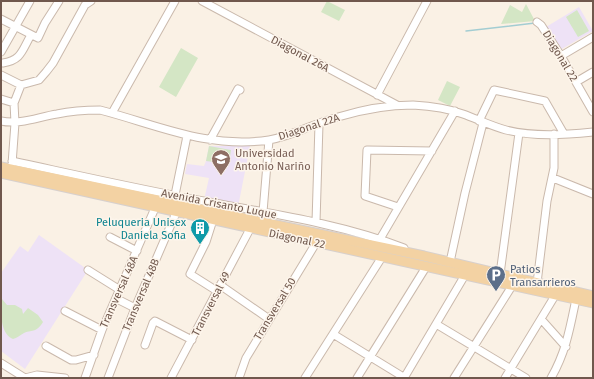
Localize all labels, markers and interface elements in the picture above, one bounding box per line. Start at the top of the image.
street label: Diagonal 22 [540,28,580,84]
street label: Diagonal 26A [269,33,332,75]
street label: Diagonal 22A [277,111,342,143]
place label: Universidad Antonio Nariño [235,147,311,173]
school or university icon: Universidad Antonio Nariño [210,148,232,176]
street label: Avenida Crisanto Luque [160,186,278,222]
place label: Peluqueria Unisex Daniela Sofia [96,216,187,242]
building icon: Peluqueria Unisex Daniela Sofia [189,217,211,245]
street label: Diagonal 22 [268,227,326,251]
street label: Transversal 48A [97,253,141,330]
street label: Transversal 48B [120,256,162,333]
place label: Patios Transarrieros [510,263,576,289]
parking icon: Patios Transarrieros [485,264,507,292]
street label: Transversal 49 [189,269,233,338]
street label: Transversal 50 [251,275,299,343]

